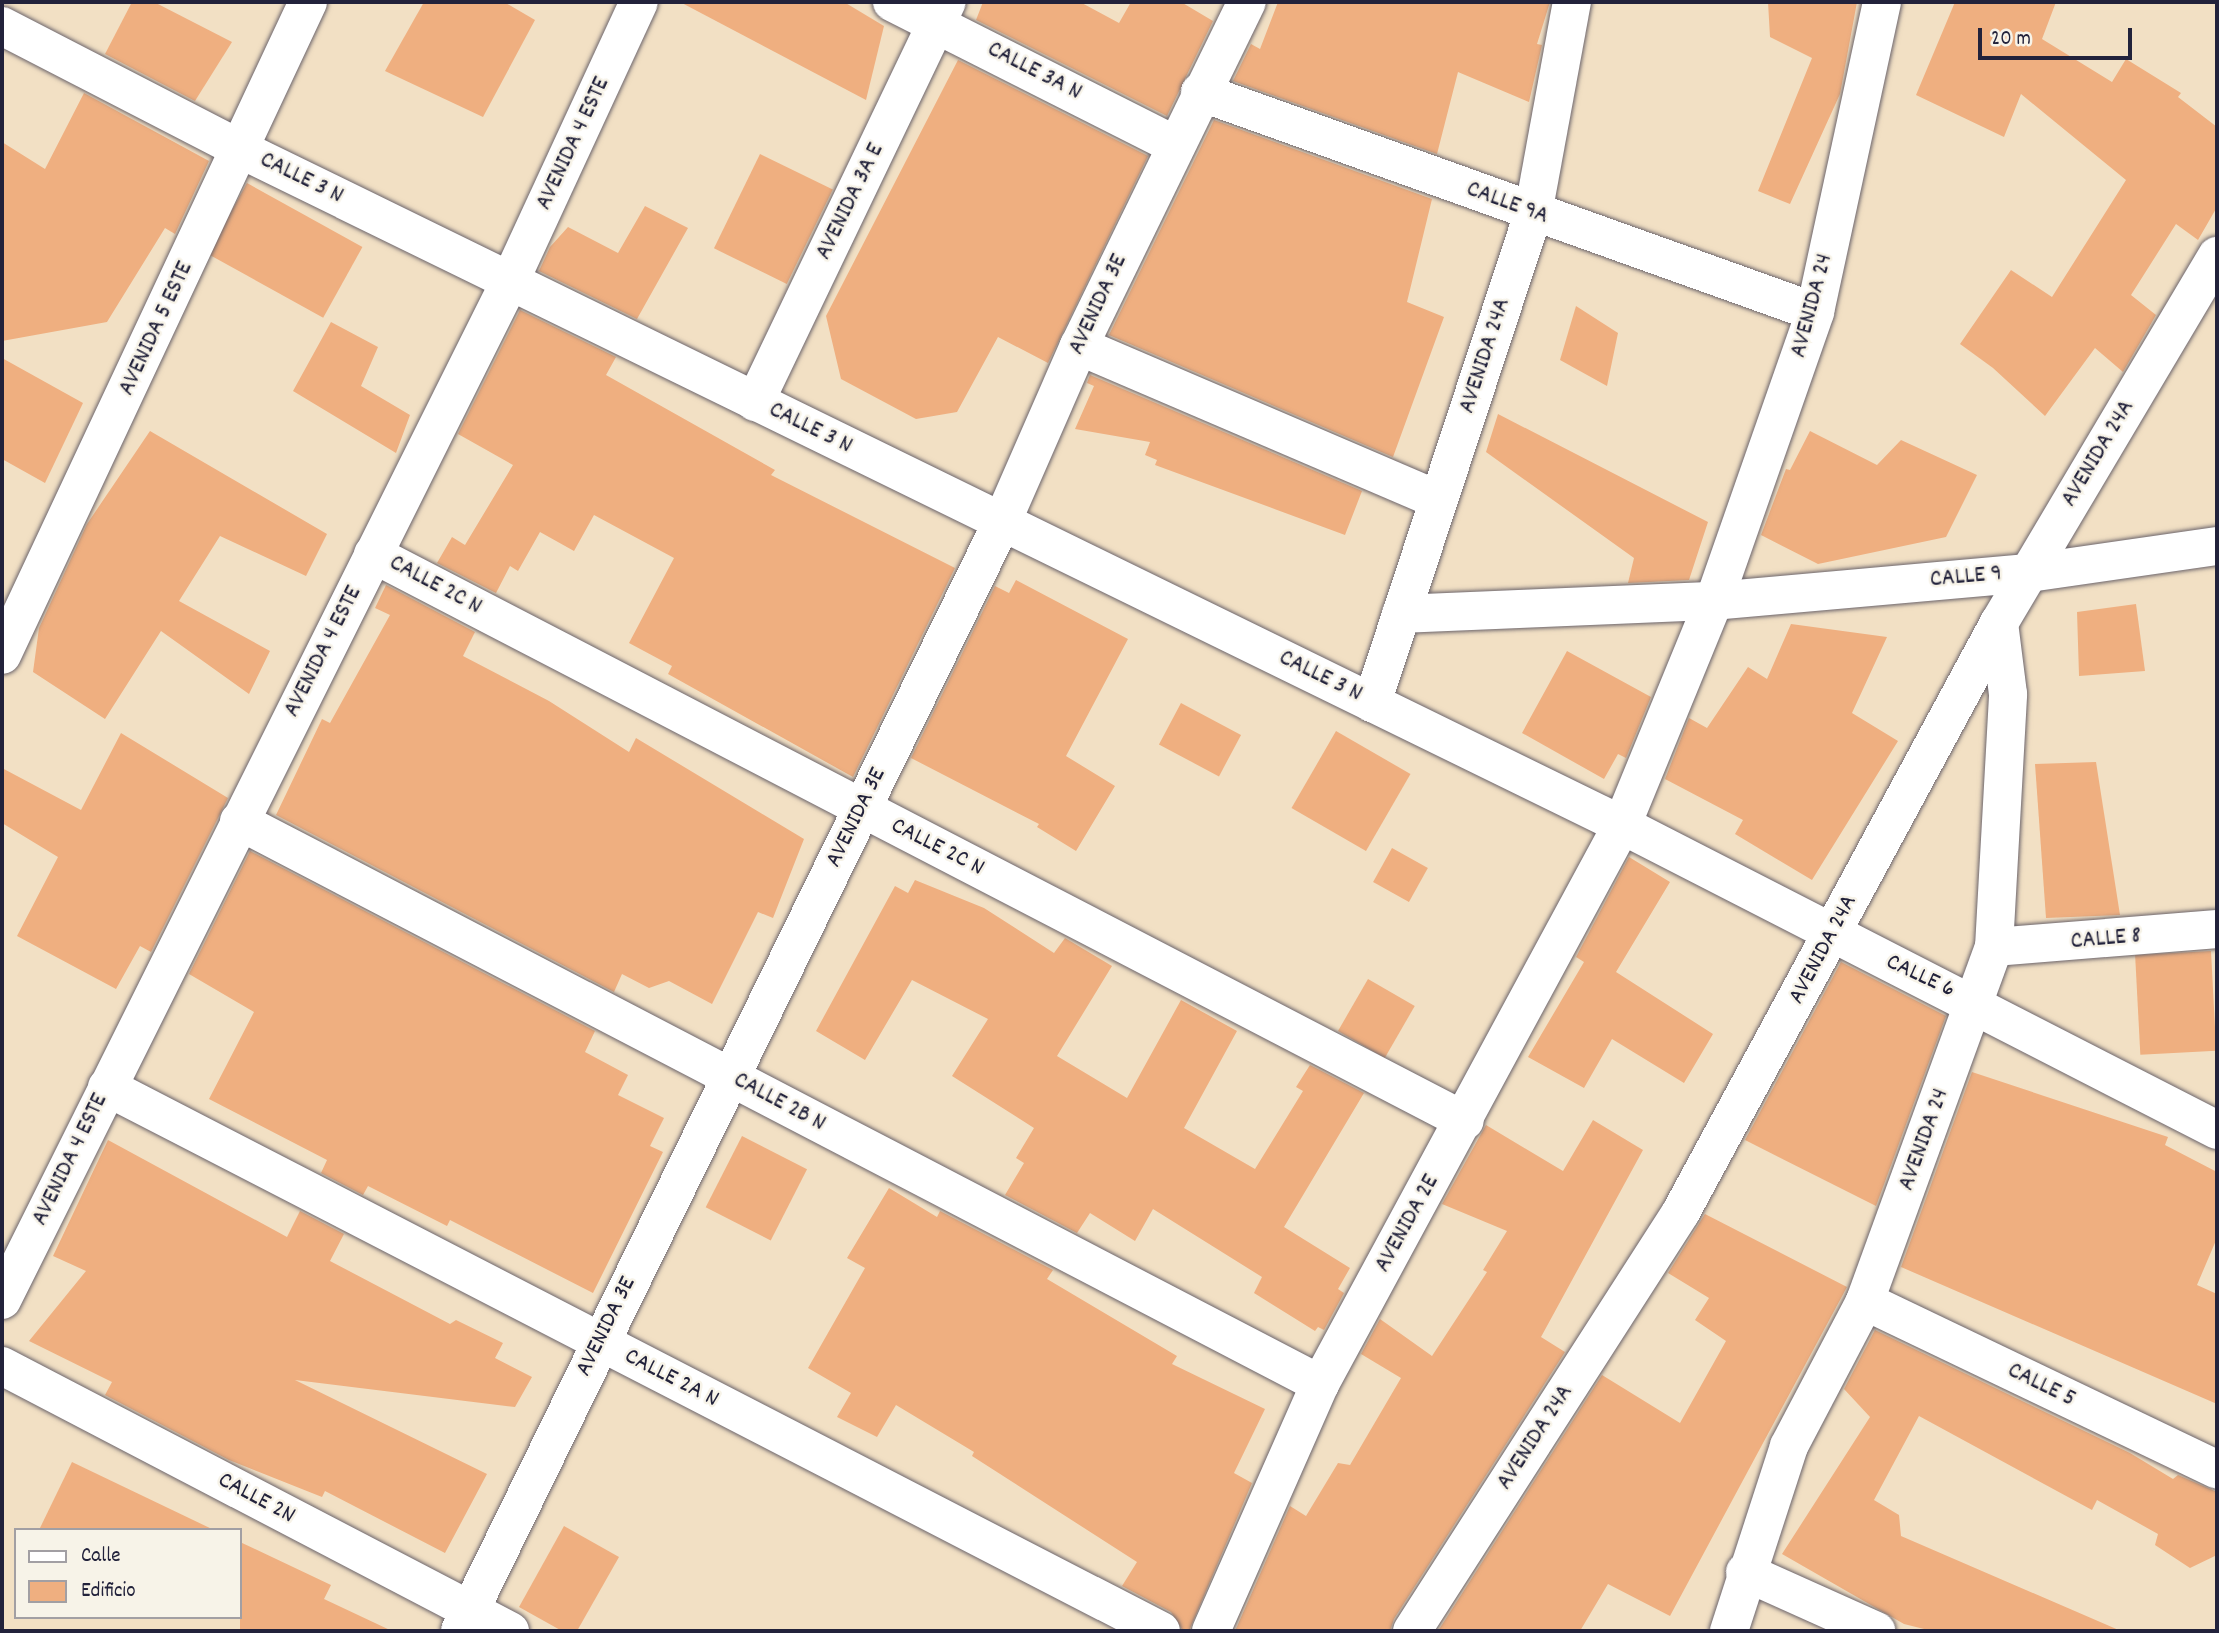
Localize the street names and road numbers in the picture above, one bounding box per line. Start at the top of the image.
street label: CALLE 3A N [982,36,1086,108]
street label: AVENIDA 4 ESTE [531,73,617,215]
street label: AVENIDA 3A E [810,139,892,265]
street label: CALLE 3 N [255,147,347,211]
street label: CALLE 9A [1462,176,1552,232]
street label: AVENIDA 3E [1063,250,1135,360]
street label: AVENIDA 24 [1785,251,1841,361]
street label: AVENIDA 5 ESTE [113,257,201,401]
street label: AVENIDA 24A [1454,295,1518,417]
street label: AVENIDA 24A [2056,395,2142,513]
street label: CALLE 3 N [764,397,856,461]
street label: CALLE 2C N [384,550,486,622]
street label: CALLE 9 [1929,561,2003,595]
street label: AVENIDA 4 ESTE [279,582,369,722]
street label: CALLE 3 N [1274,645,1366,709]
street label: AVENIDA 3E [821,763,893,873]
street label: CALLE 2C N [886,812,988,884]
street label: AVENIDA 24A [1783,891,1865,1009]
street label: CALLE 8 [2070,923,2142,957]
street label: CALLE 6 [1881,949,1959,1005]
street label: CALLE 2B N [728,1067,830,1139]
street label: AVENIDA 24 [1893,1085,1957,1195]
street label: AVENIDA 4 ESTE [27,1089,115,1231]
street label: AVENIDA 2E [1369,1170,1447,1278]
street label: AVENIDA 3E [571,1272,643,1382]
street label: CALLE 2A N [619,1343,723,1415]
street label: CALLE 5 [2002,1357,2080,1415]
street label: AVENIDA 24A [1491,1380,1581,1496]
street label: CALLE 2N [212,1467,300,1531]

